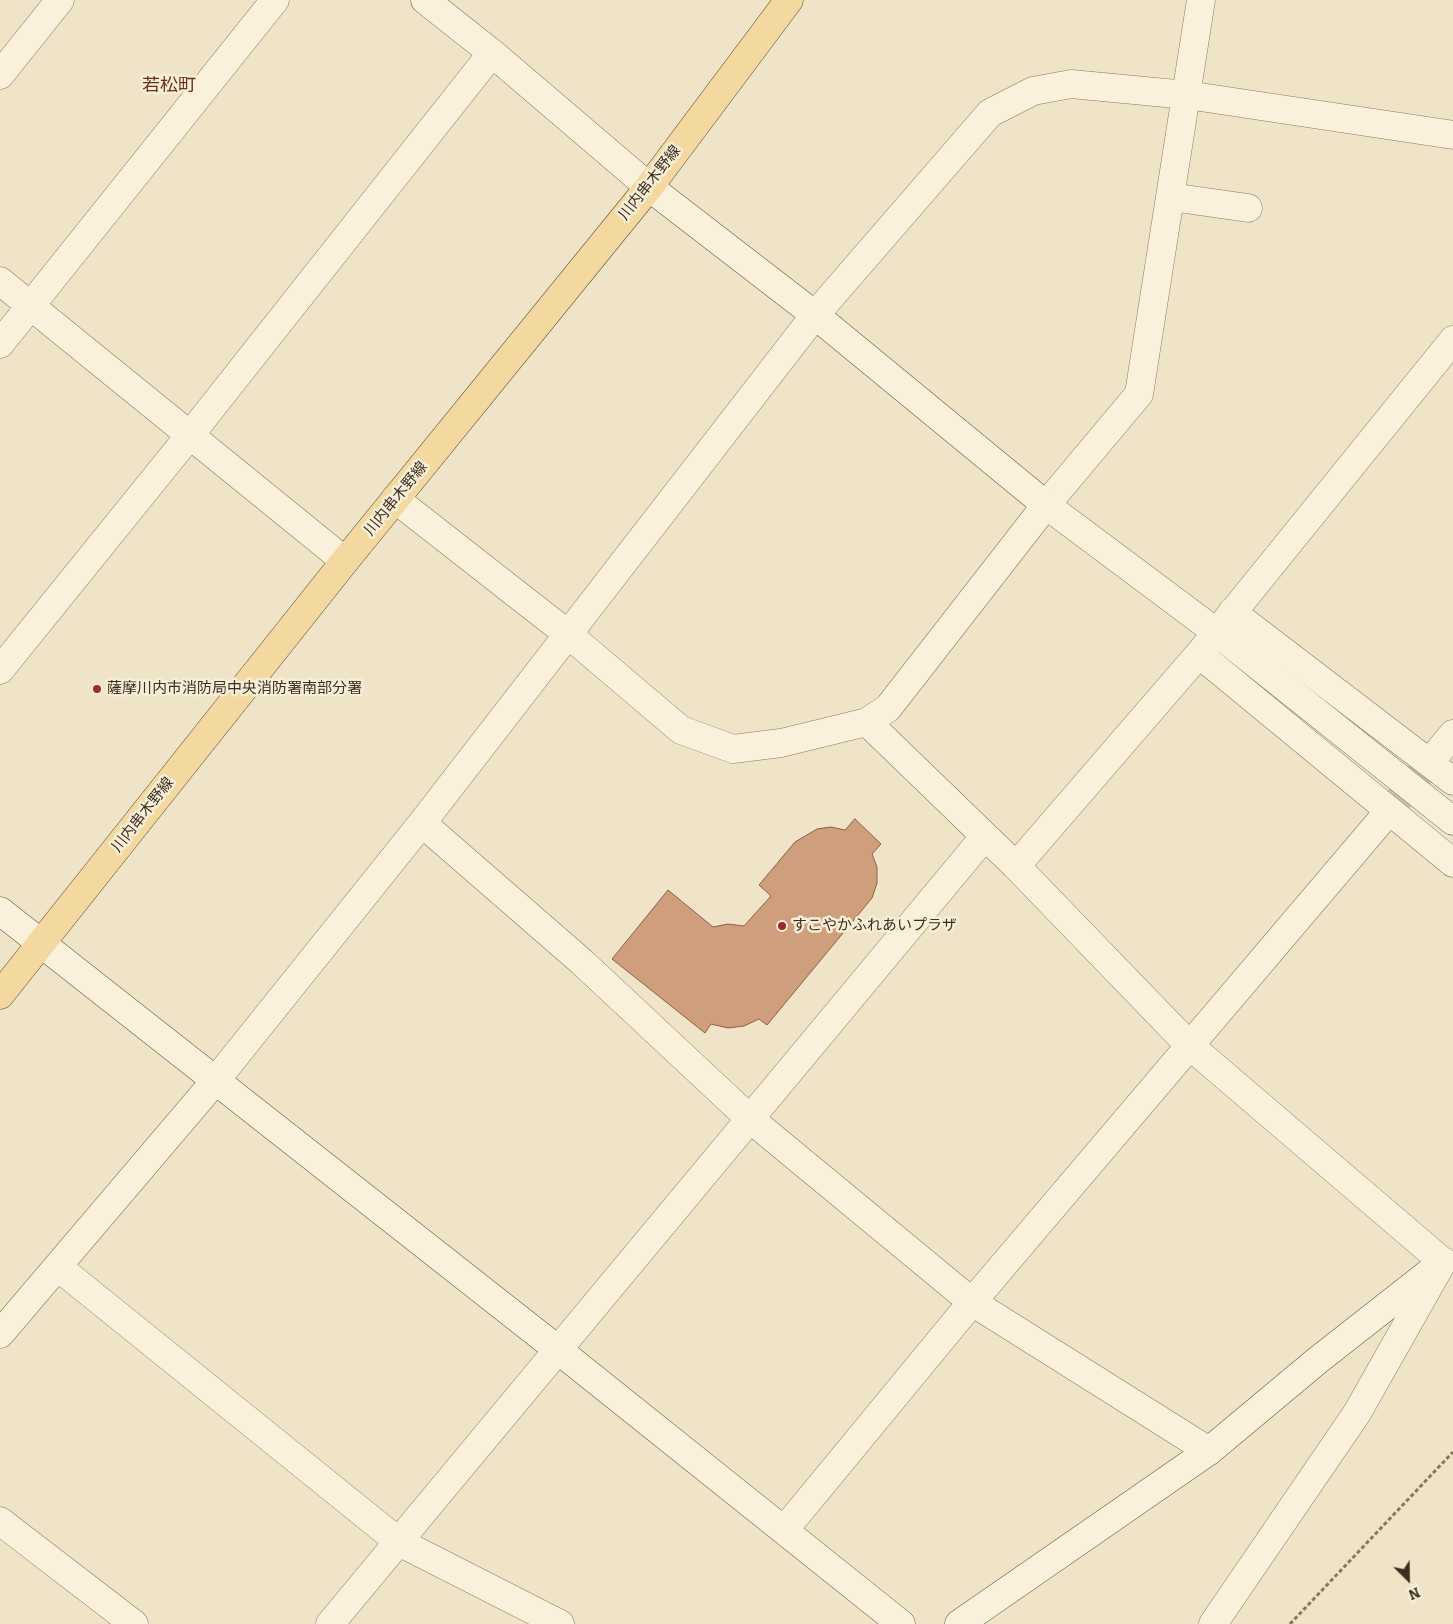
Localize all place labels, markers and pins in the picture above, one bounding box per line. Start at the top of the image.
place label: 薩摩川内市消防局中央消防署南部分署 [107,680,362,698]
marker: 薩摩川内市消防局中央消防署南部分署 [91,683,103,695]
place label: すこやかふれあいプラザ [792,917,957,935]
marker: すこやかふれあいプラザ [776,920,788,932]

